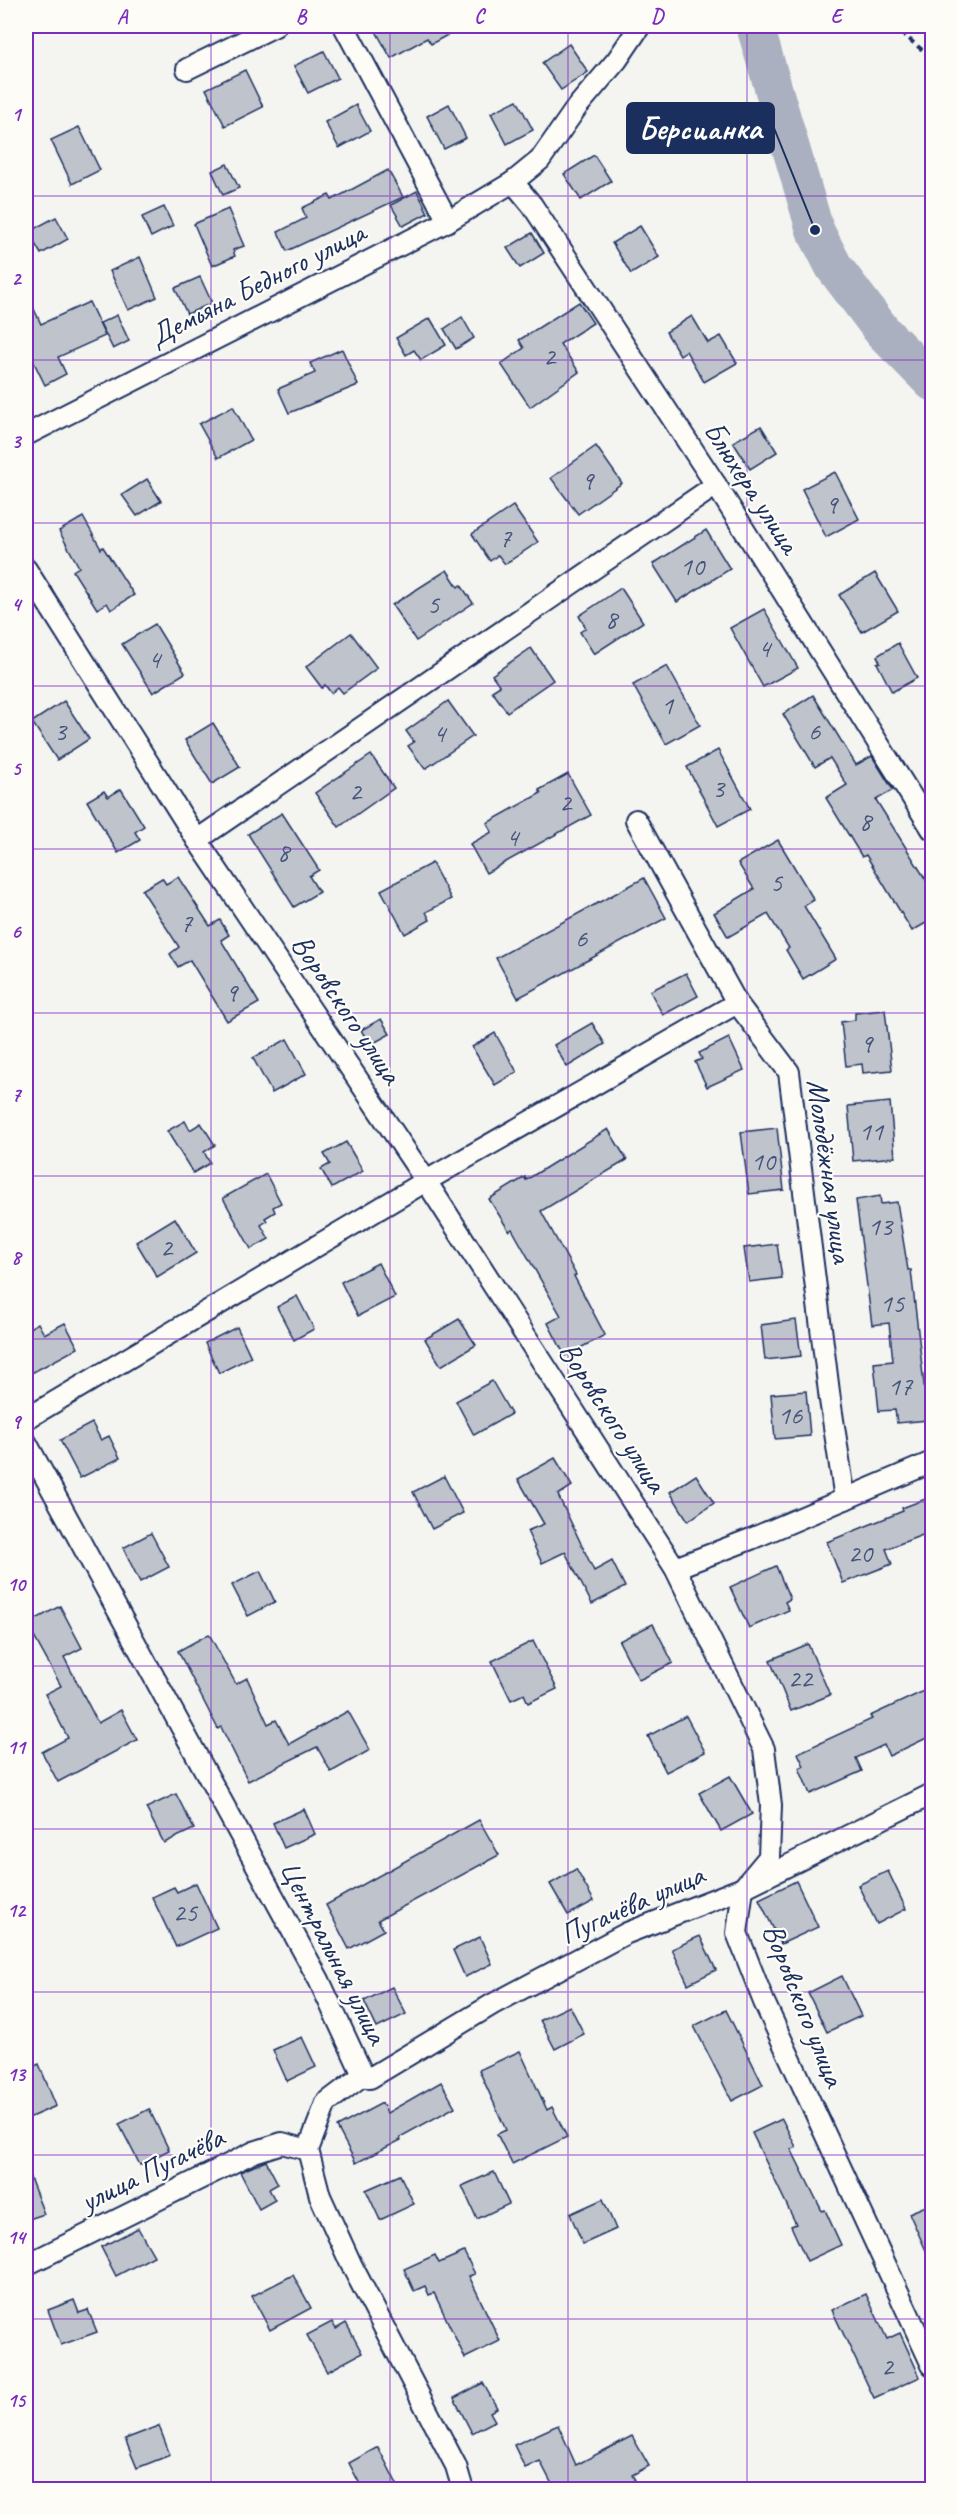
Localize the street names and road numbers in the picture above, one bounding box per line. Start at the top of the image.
street label: Демьяна Бедного улица [143,212,374,355]
street label: Блюхера улица [695,414,810,563]
street label: Воровского улица [283,927,412,1093]
street label: Молодёжная улица [798,1077,862,1267]
street label: Воровского улица [550,1334,677,1501]
street label: Центральная улица [271,1854,397,2052]
street label: Пугачёва улица [554,1855,712,1953]
street label: Воровского улица [754,1918,855,2094]
street label: улица Пугачёва [72,2117,232,2221]

